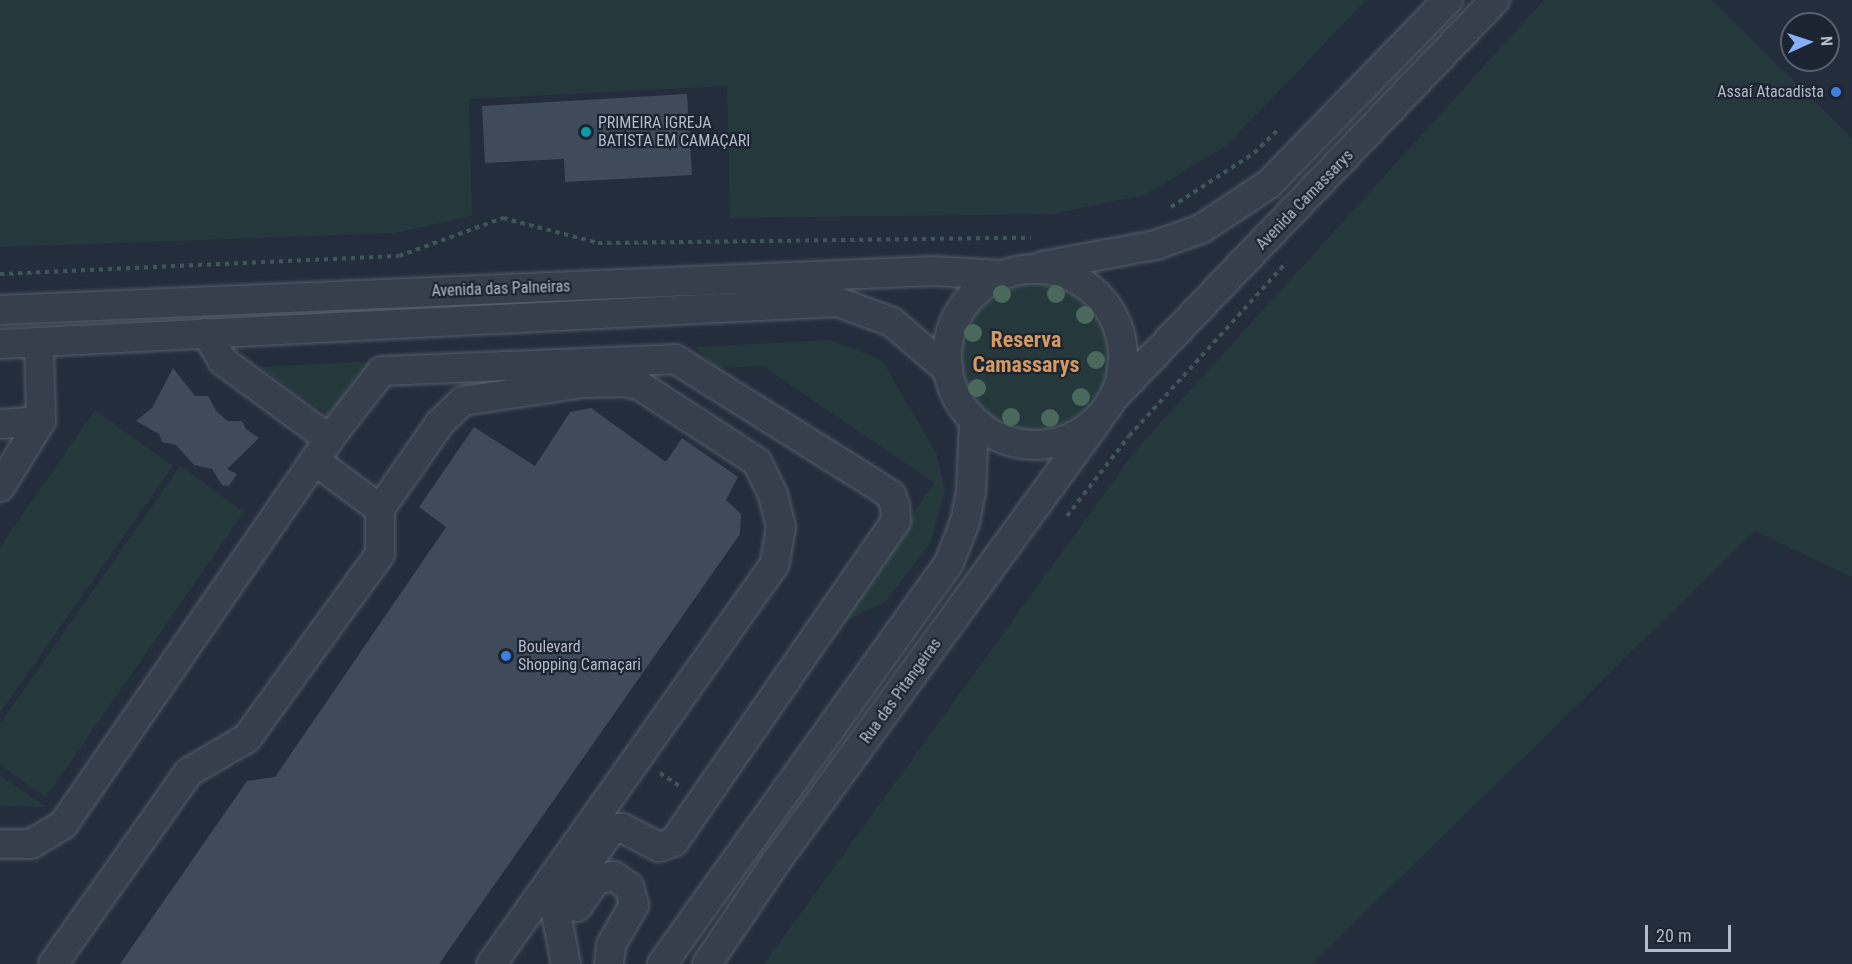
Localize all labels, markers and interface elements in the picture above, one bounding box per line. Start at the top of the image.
north arrow [1780,12,1840,72]
text: N [1817,36,1836,47]
place label: Assaí Atacadista [1717,82,1824,102]
marker: Assaí Atacadista [1829,85,1843,99]
place label: PRIMEIRA IGREJA BATISTA EM CAMAÇARI [598,113,750,151]
marker: PRIMEIRA IGREJA BATISTA EM CAMAÇARI [579,125,593,139]
street label: Avenida Camassarys [1252,146,1358,254]
street label: Avenida das Palneiras [431,277,571,301]
district label: Reserva Camassarys [972,326,1080,378]
street label: Rua das Pitangeiras [856,635,946,747]
place label: Boulevard Shopping Camaçari [518,637,641,675]
marker: Boulevard Shopping Camaçari [499,649,513,663]
scale bar [1648,913,1734,951]
text: 20 m [1656,925,1691,946]

